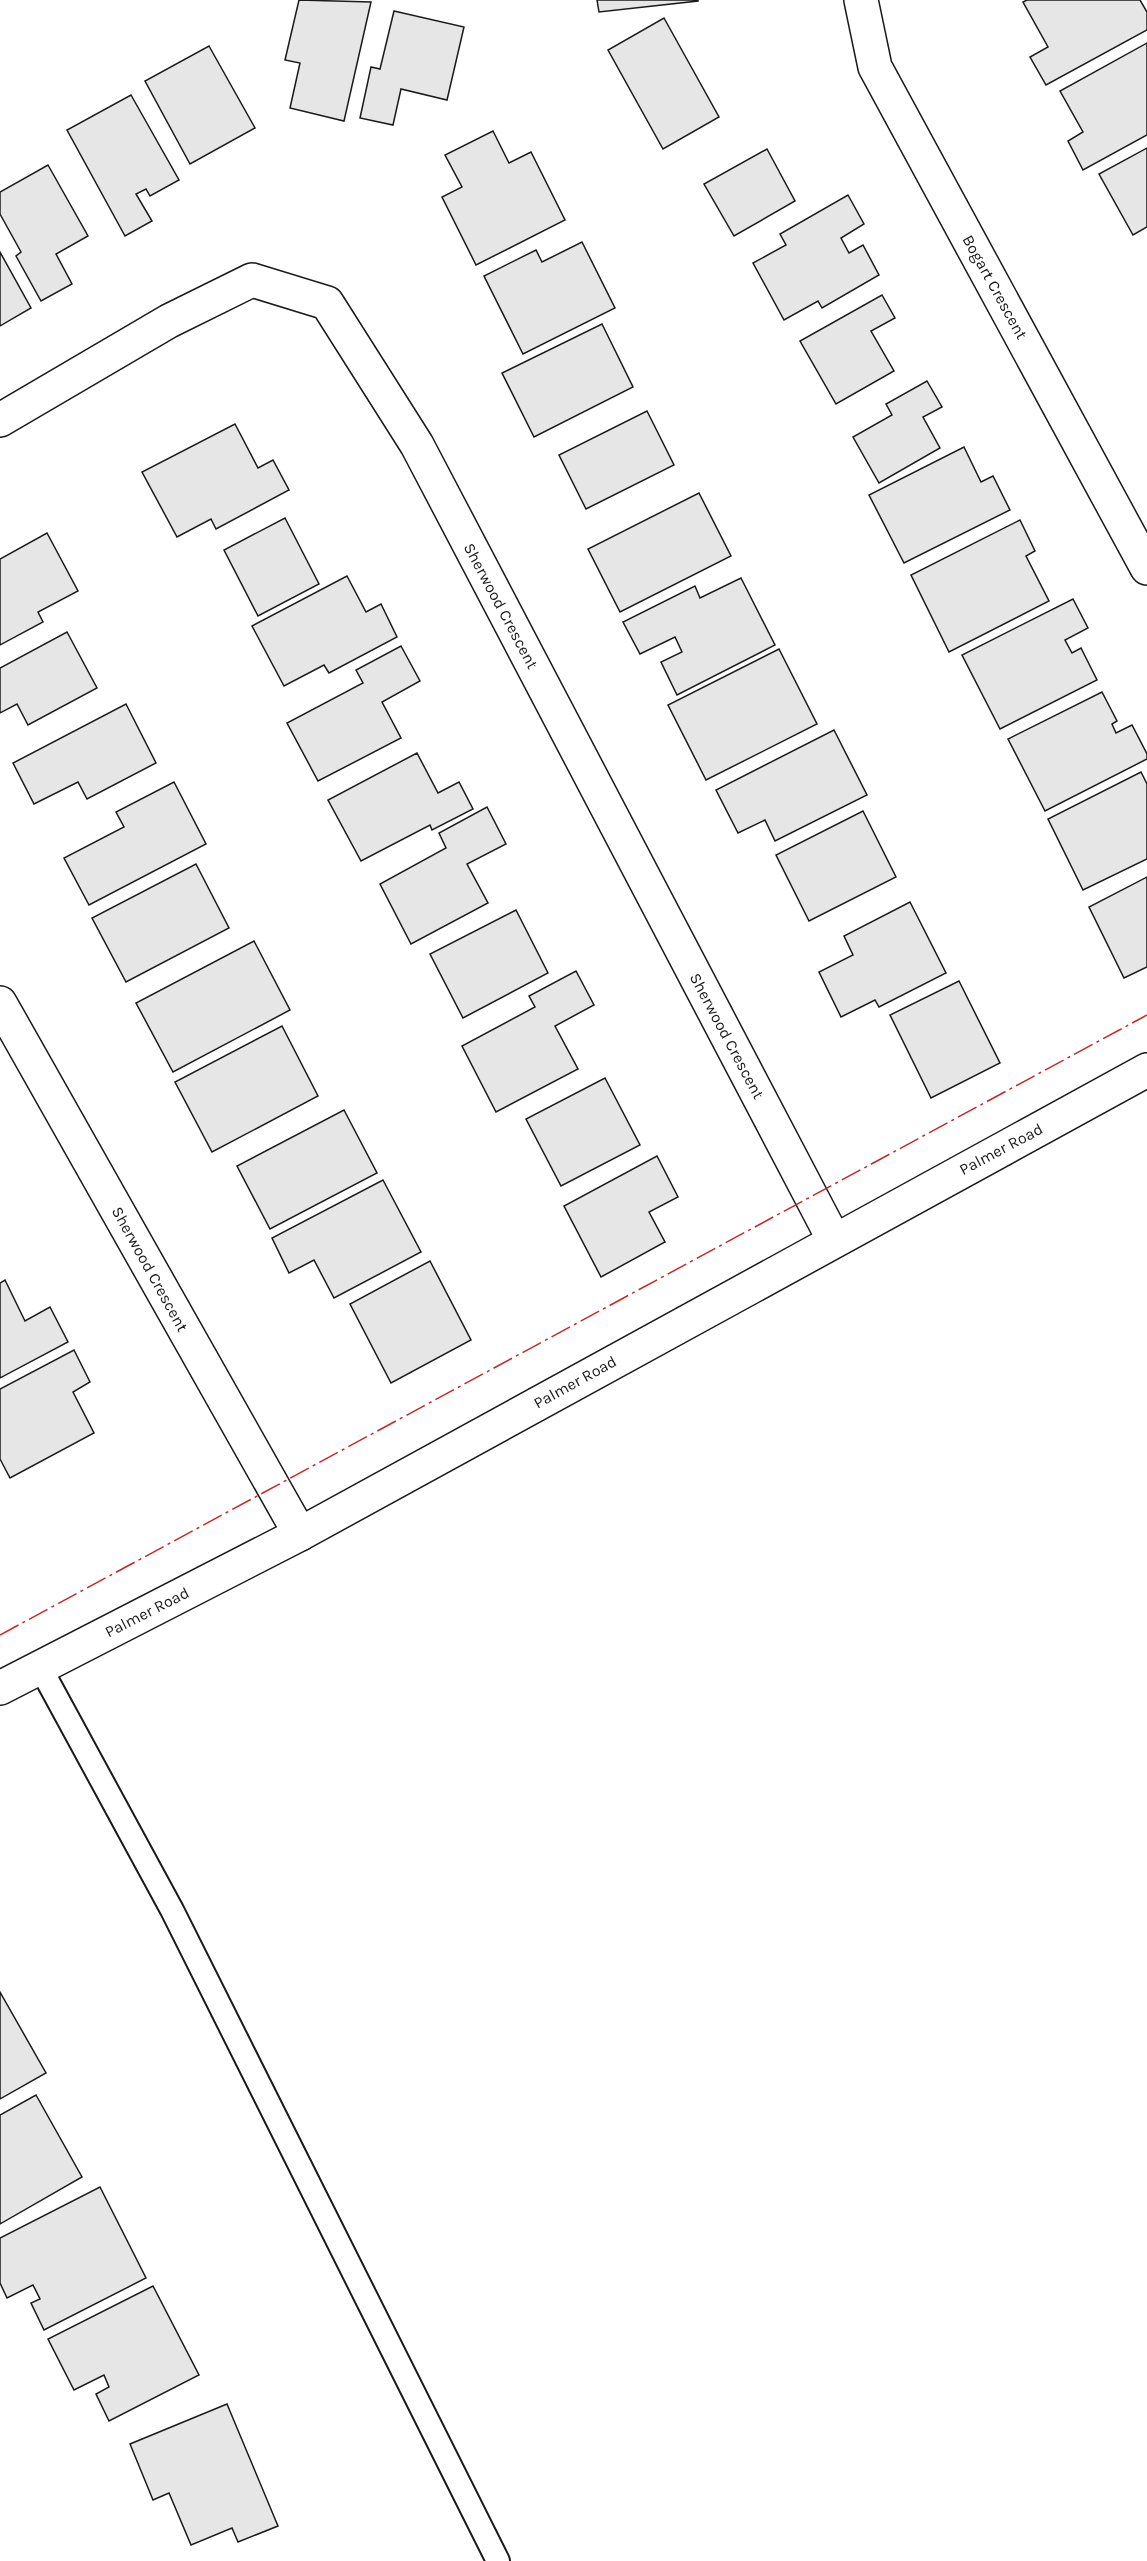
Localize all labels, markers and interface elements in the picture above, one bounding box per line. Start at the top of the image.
street label: Bogart Crescent [958,231,1032,343]
street label: Sherwood Crescent [460,540,542,672]
street label: Sherwood Crescent [686,970,768,1102]
street label: Palmer Road [956,1119,1046,1179]
street label: Sherwood Crescent [108,1203,192,1335]
street label: Palmer Road [530,1351,620,1413]
street label: Palmer Road [102,1583,192,1641]

